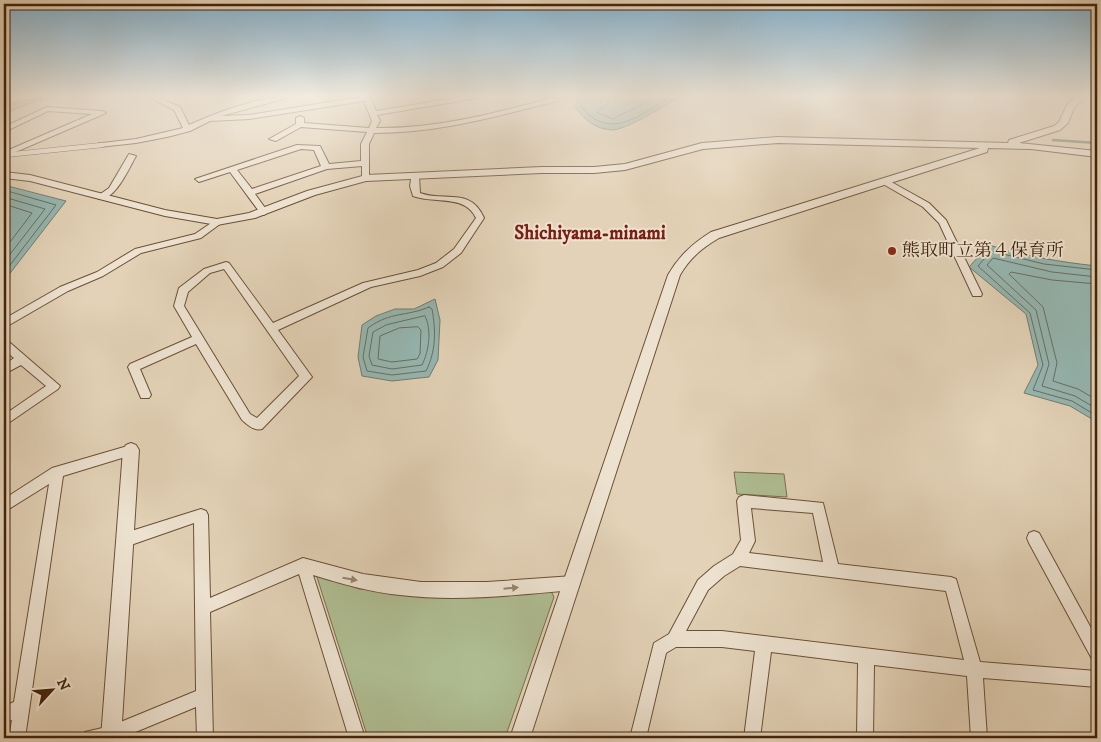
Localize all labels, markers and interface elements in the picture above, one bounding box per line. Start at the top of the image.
district label: Shichiyama-minami [514,222,666,245]
place label: 熊取町立第４保育所 [902,240,1064,262]
marker: 熊取町立第４保育所 [886,245,898,257]
one-way arrow [342,575,358,583]
one-way arrow [504,584,520,592]
north arrow [28,664,78,714]
text: N [52,676,74,694]

